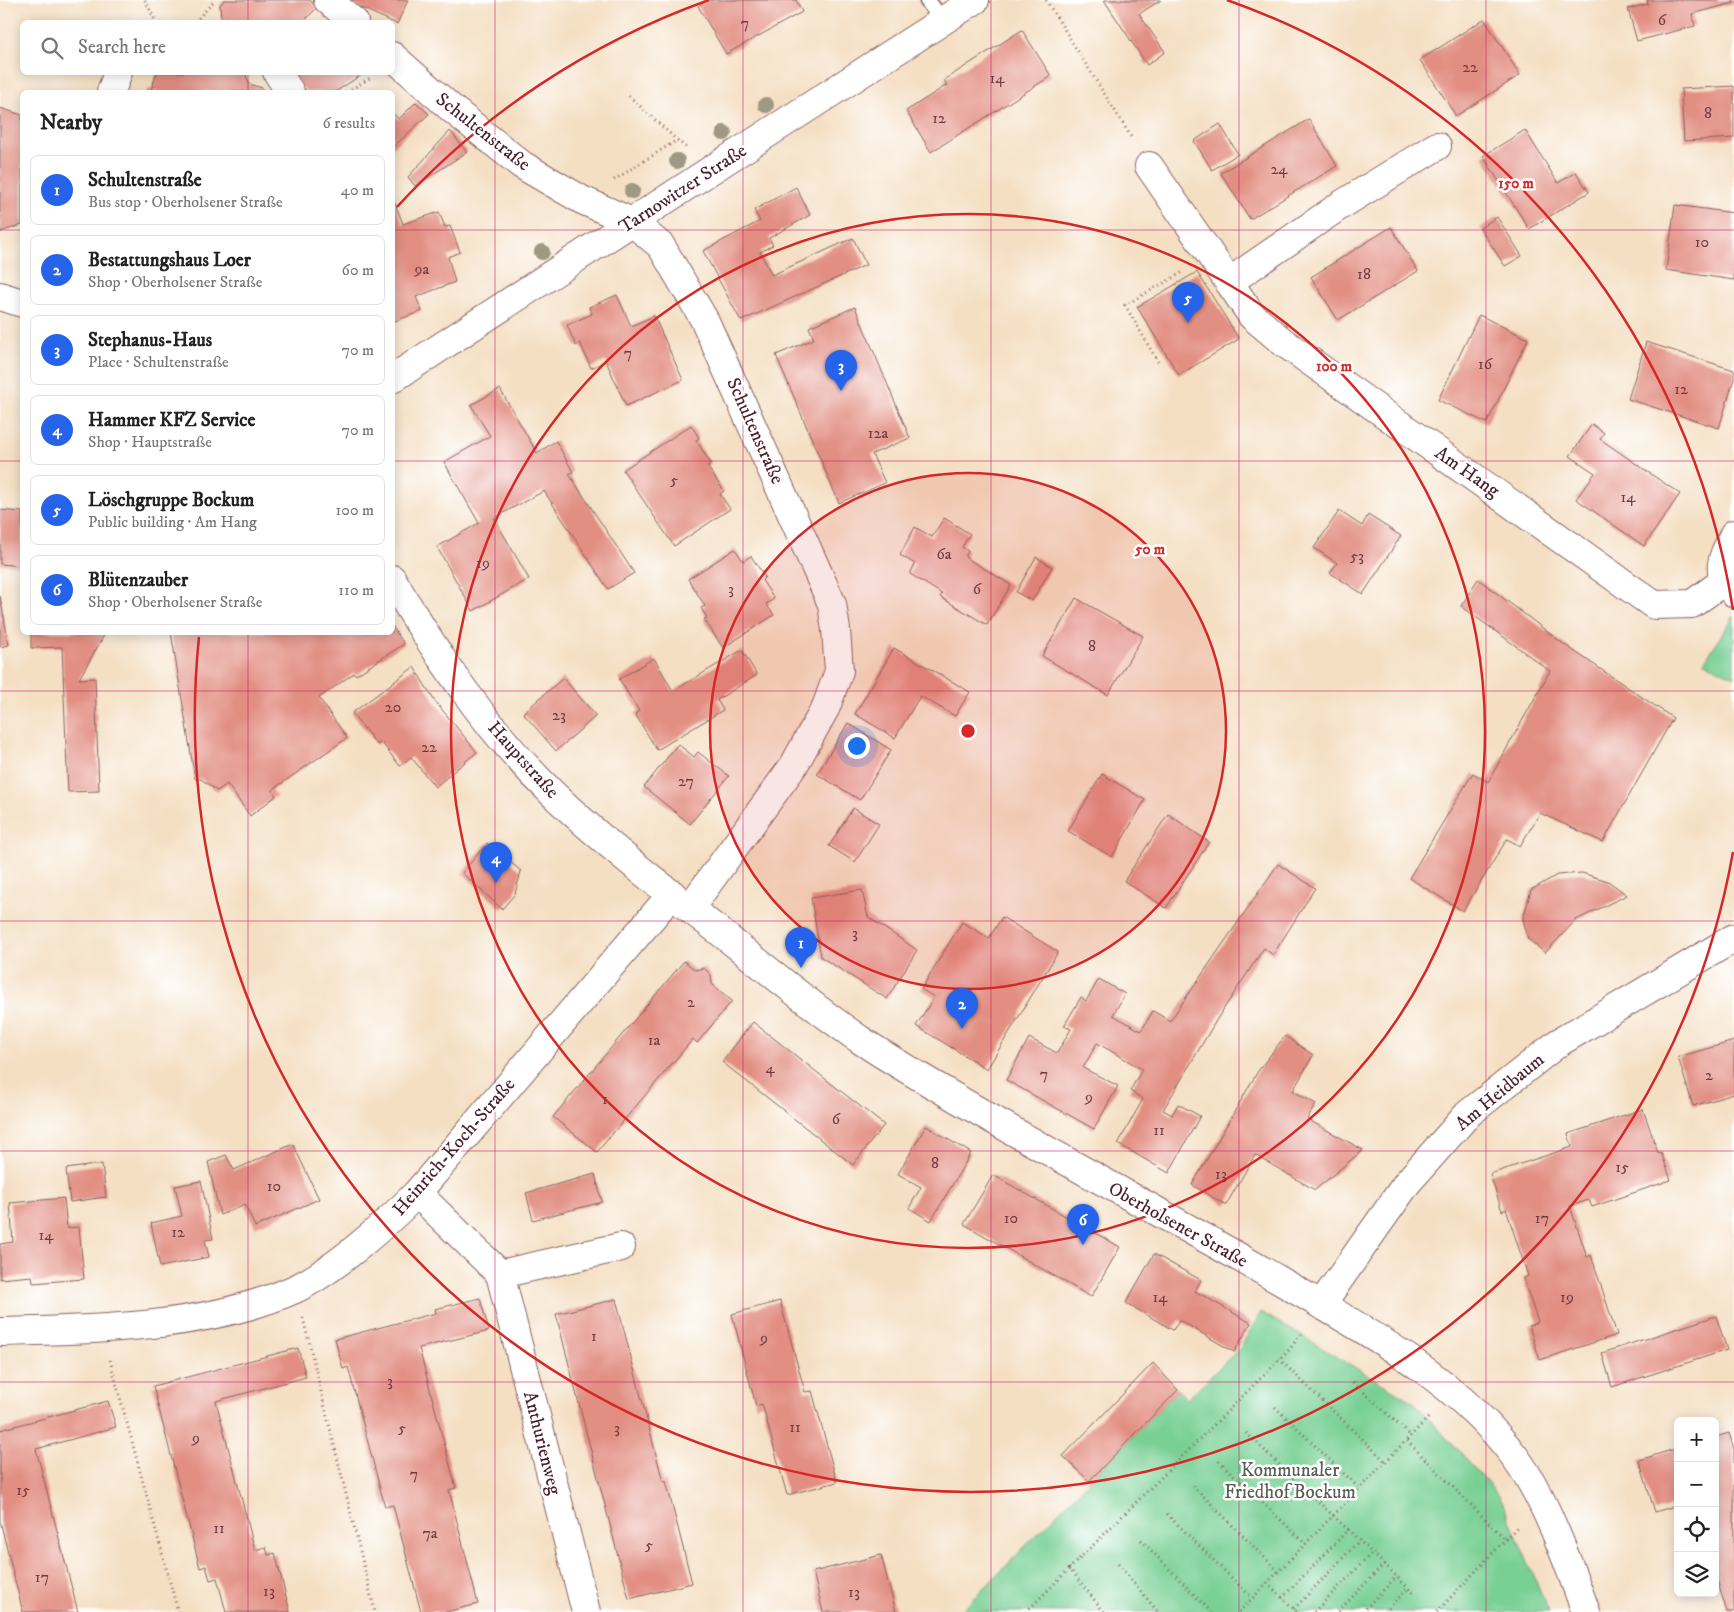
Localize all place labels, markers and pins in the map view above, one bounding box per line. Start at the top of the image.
pin: 5 [1172,282,1204,323]
pin: 3 [825,350,857,391]
centre of rings [959,722,977,740]
pin: 4 [480,842,512,883]
pin: 1 [785,927,817,968]
pin: 2 [946,988,978,1029]
pin: 6 [1067,1204,1099,1245]

